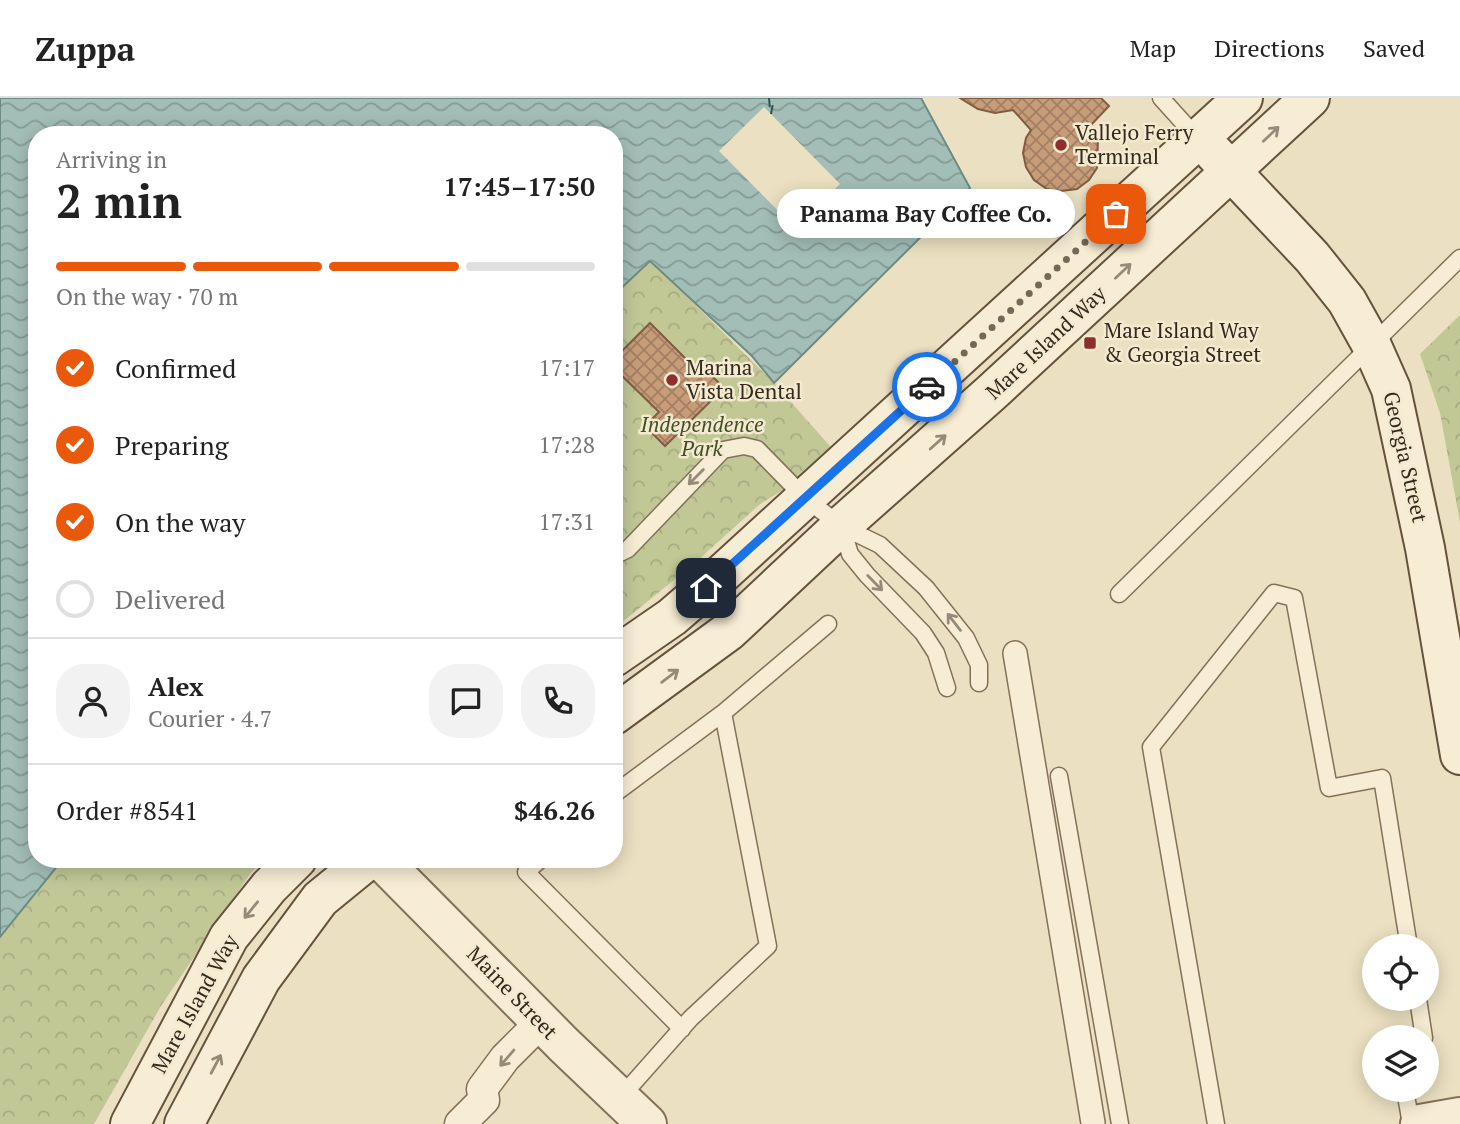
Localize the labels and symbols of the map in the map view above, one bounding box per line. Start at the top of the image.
place label: Vallejo Ferry Terminal [1075,118,1194,170]
one-way arrow [1262,126,1279,143]
marker: Vallejo Ferry Terminal [1053,137,1069,153]
pin [1086,184,1146,244]
callout: Panama Bay Coffee Co. [776,190,1074,238]
one-way arrow [1114,263,1131,280]
street label: Mare Island Way [979,279,1112,405]
place label: Mare Island Way & Georgia Street [1104,316,1261,368]
marker: Mare Island Way & Georgia Street [1082,335,1098,351]
courier [892,352,962,422]
place label: Marina Vista Dental [686,353,802,405]
marker: Marina Vista Dental [664,372,680,388]
street label: Georgia Street [1377,388,1435,525]
park label: Independence Park [640,410,764,462]
one-way arrow [929,433,946,450]
one-way arrow [688,468,705,485]
pin [676,558,736,618]
one-way arrow [867,574,884,591]
one-way arrow [947,613,962,632]
one-way arrow [660,669,679,683]
one-way arrow [244,900,259,919]
street label: Mare Island Way [144,929,244,1078]
street label: Maine Street [461,940,564,1045]
one-way arrow [499,1049,515,1067]
one-way arrow [210,1054,223,1075]

